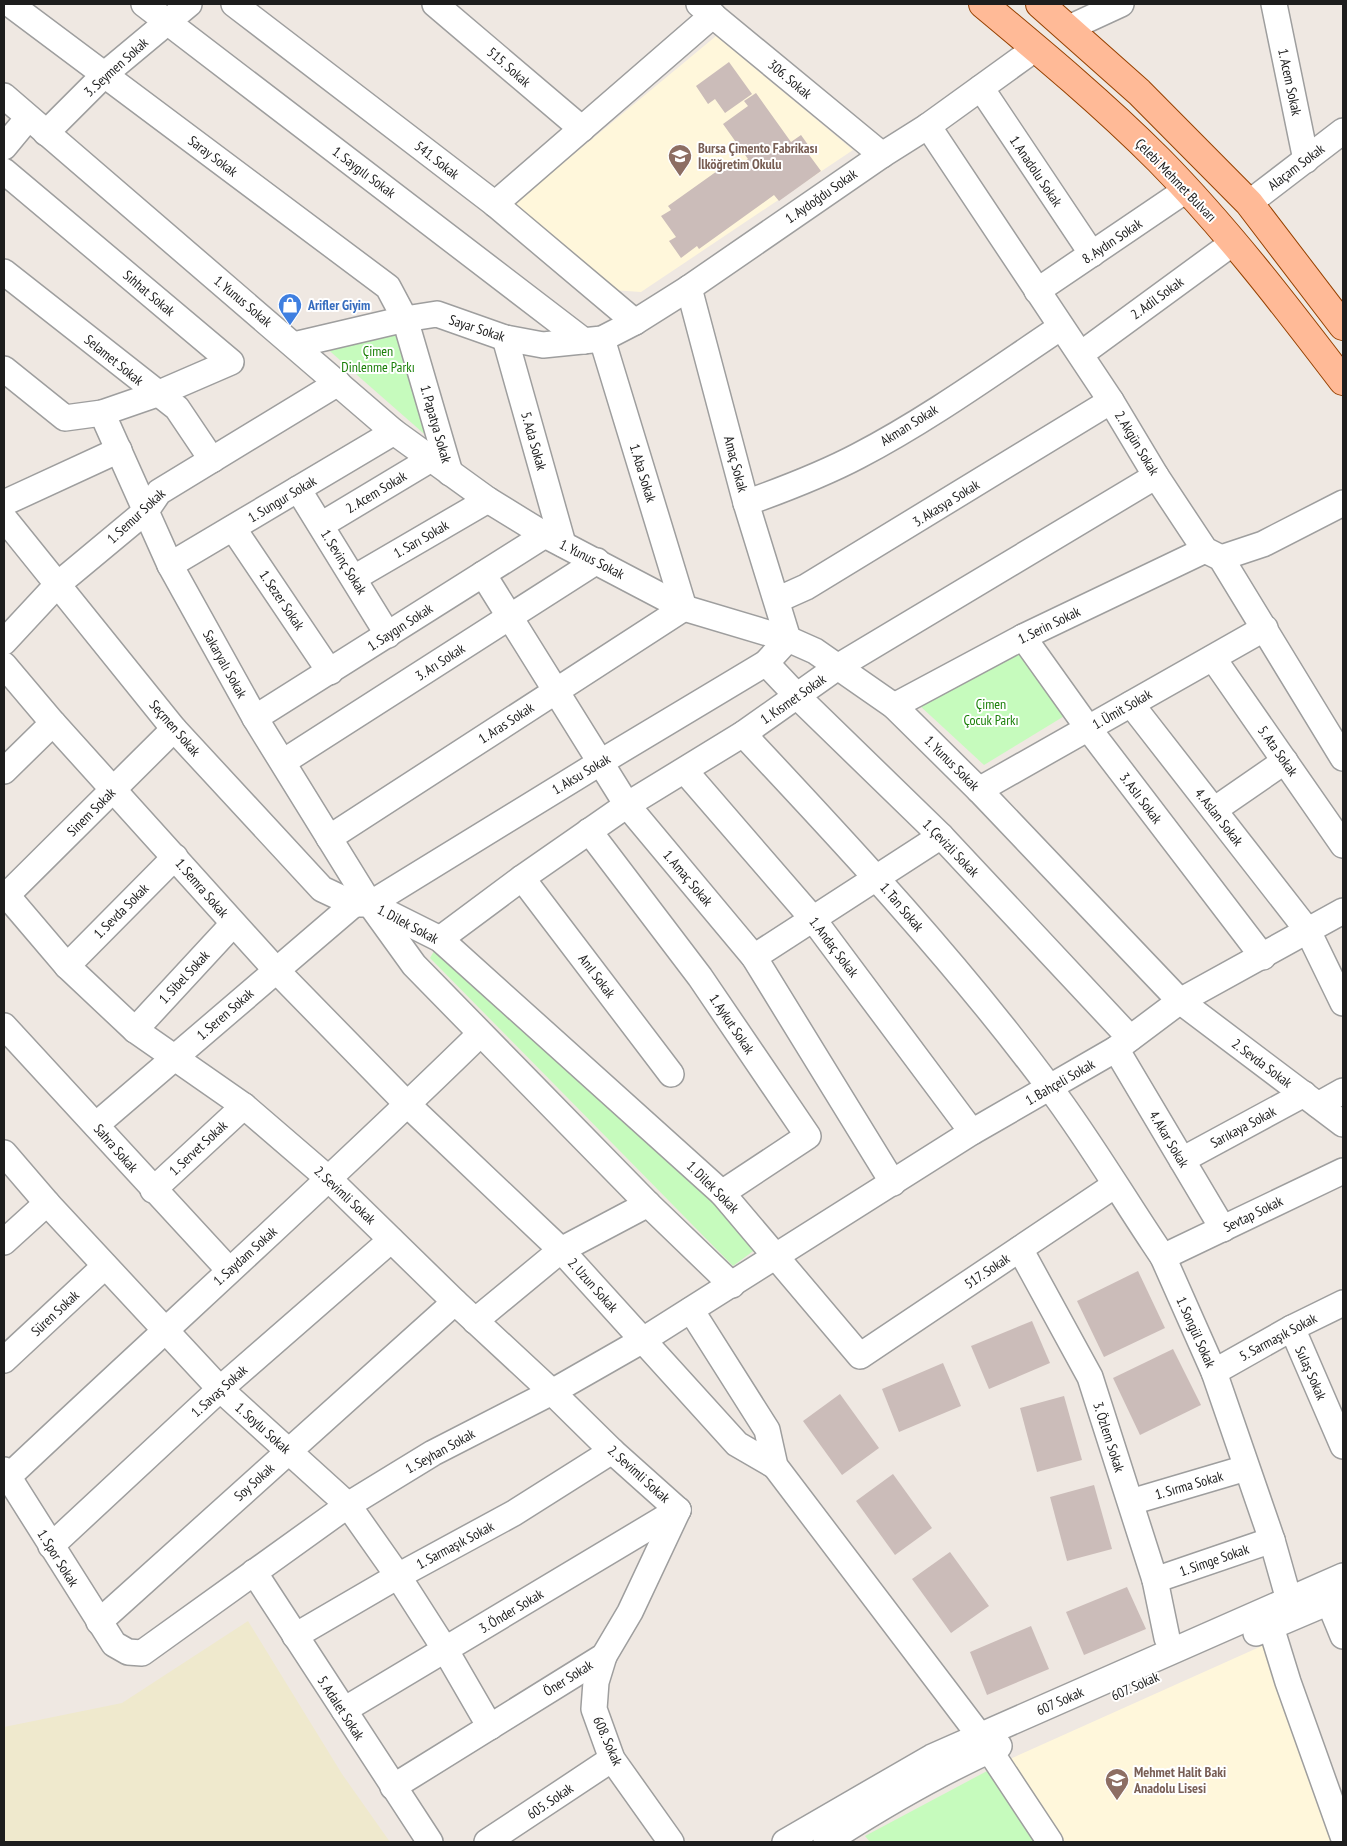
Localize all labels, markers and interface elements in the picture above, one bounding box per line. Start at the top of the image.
street label: 3. Seymen Sokak [80,33,152,101]
street label: 515. Sokak [483,43,535,91]
street label: 1. Acem Sokak [1274,47,1306,118]
street label: 306. Sokak [764,55,816,103]
street label: Saray Sokak [185,132,242,181]
street label: 1. Anadolu Sokak [1006,132,1067,210]
street label: Çelebi Mehmet Bulvarı [1132,134,1220,226]
street label: 541. Sokak [411,137,463,183]
place label: Bursa Çimento Fabrikası İlköğretim Okulu [698,139,818,173]
street label: Alaçam Sokak [1264,139,1328,194]
street label: 1. Saygılı Sokak [329,142,400,202]
school or university icon: Bursa Çimento Fabrikası İlköğretim Okulu [667,143,693,177]
street label: 1. Aydoğdu Sokak [782,164,861,227]
street label: 8. Aydın Sokak [1079,214,1146,268]
street label: Sıhhat Sokak [119,266,179,320]
street label: 1. Yunus Sokak [210,271,276,331]
street label: 2. Adil Sokak [1127,272,1187,323]
shop icon: Arifler Giyim [277,292,303,326]
place label: Arifler Giyim [307,296,370,314]
street label: Sayar Sokak [447,311,508,346]
street label: Selamet Sokak [81,331,148,390]
park label: Çimen Dinlenme Parkı [341,342,415,376]
street label: 1. Papatya Sokak [416,383,456,466]
street label: Akman Sokak [877,400,942,450]
street label: 2. Akgün Sokak [1111,407,1164,479]
street label: 5. Ada Sokak [517,410,551,473]
street label: Amaç Sokak [720,434,752,495]
street label: 1. Aba Sokak [626,442,661,505]
street label: 2. Acem Sokak [342,466,410,517]
street label: 1. Sungur Sokak [245,471,320,526]
street label: 3. Akasya Sokak [909,475,983,531]
street label: 1. Semur Sokak [103,484,169,548]
street label: 1. Sarı Sokak [390,516,452,562]
street label: 1. Sevinç Sokak [317,526,371,598]
street label: 1. Yunus Sokak [556,535,628,583]
street label: 1. Sezer Sokak [255,567,309,634]
street label: 1. Saygın Sokak [364,599,437,655]
street label: 1. Serin Sokak [1015,602,1084,648]
street label: Sakaryalı Sokak [199,627,251,702]
street label: 3. Arı Sokak [412,639,469,685]
street label: 1. Kısmet Sokak [757,670,830,728]
street label: 1. Ümit Sokak [1089,685,1155,733]
park label: Çimen Çocuk Parkı [963,695,1019,729]
street label: Seçmen Sokak [146,696,205,760]
street label: 1. Aras Sokak [475,698,538,748]
street label: 5. Ata Sokak [1254,722,1302,780]
street label: 1. Yunus Sokak [921,732,984,795]
street label: 1. Aksu Sokak [549,749,614,798]
street label: 3. Aslı Sokak [1116,769,1166,828]
street label: Sinem Sokak [63,783,120,840]
street label: 4. Aslan Sokak [1191,785,1247,850]
street label: 1. Çevizli Sokak [919,815,983,881]
street label: 1. Amaç Sokak [659,846,717,910]
street label: 1. Semra Sokak [171,855,233,922]
street label: 1. Sevda Sokak [90,879,153,942]
street label: 1. Tan Sokak [876,879,928,936]
street label: 1. Dilek Sokak [374,900,442,948]
street label: 1. Andaç Sokak [805,913,863,981]
street label: 1. Sibel Sokak [155,946,214,1007]
street label: Anıl Sokak [575,950,620,1002]
street label: 1. Seren Sokak [193,984,258,1044]
street label: 1. Aykut Sokak [705,990,759,1058]
street label: 2. Sevda Sokak [1228,1034,1296,1092]
street label: 1. Bahçeli Sokak [1022,1055,1099,1109]
street label: Sarıkaya Sokak [1207,1102,1279,1152]
street label: 4. Akar Sokak [1145,1107,1193,1171]
street label: 1. Servet Sokak [165,1116,231,1179]
street label: Sahra Sokak [90,1120,142,1176]
street label: 1. Dilek Sokak [683,1157,743,1217]
street label: 2. Sevimli Sokak [310,1162,380,1228]
street label: Sevtap Sokak [1220,1192,1286,1236]
street label: 1. Saydam Sokak [209,1222,281,1289]
street label: 517. Sokak [961,1249,1014,1293]
street label: 2. Uzun Sokak [564,1254,622,1316]
street label: Süren Sokak [27,1286,83,1340]
street label: 1. Songül Sokak [1172,1294,1220,1371]
street label: 5. Sarmaşık Sokak [1236,1309,1320,1365]
street label: Sulaş Sokak [1291,1343,1331,1403]
street label: 1. Savaş Sokak [187,1361,251,1421]
street label: 1. Soylu Sokak [231,1398,295,1458]
street label: 3. Özlem Sokak [1089,1400,1129,1475]
street label: 1. Seyhan Sokak [402,1424,479,1478]
street label: 2. Sevimli Sokak [604,1441,674,1507]
street label: Soy Sokak [230,1459,278,1505]
street label: 1. Sırma Sokak [1153,1467,1226,1503]
street label: 1. Sarmaşık Sokak [413,1517,497,1573]
street label: 1. Spor Sokak [33,1526,83,1591]
street label: 1. Simge Sokak [1177,1540,1252,1580]
street label: 3. Önder Sokak [476,1585,547,1637]
street label: Öner Sokak [540,1656,597,1700]
street label: 607. Sokak [1108,1667,1162,1705]
street label: 5. Adalet Sokak [314,1672,369,1744]
street label: 607 Sokak [1034,1682,1087,1719]
street label: 608. Sokak [589,1714,627,1769]
place label: Mehmet Halit Baki Anadolu Lisesi [1133,1763,1226,1797]
school or university icon: Mehmet Halit Baki Anadolu Lisesi [1104,1767,1130,1801]
street label: 605. Sokak [523,1779,577,1823]

